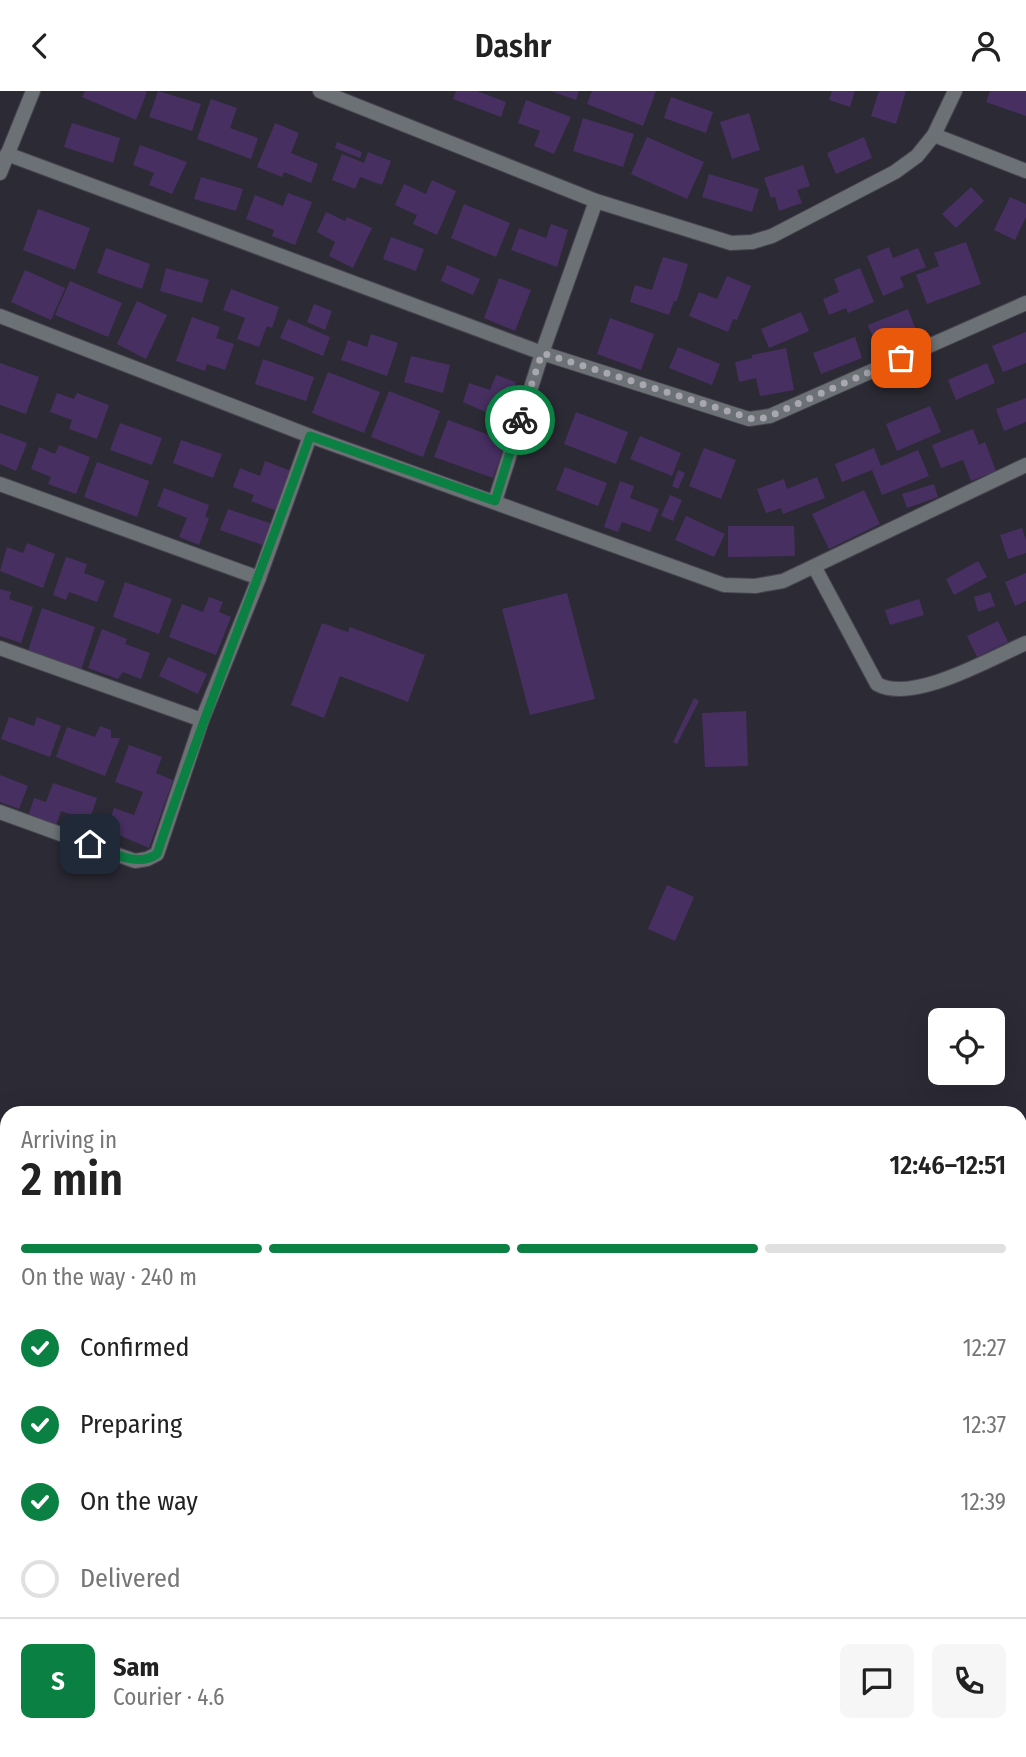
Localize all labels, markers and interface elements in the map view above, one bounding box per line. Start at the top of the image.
icon: back [21,27,59,65]
text: Dashr [475,27,551,65]
icon: person [967,27,1005,65]
pin [871,328,931,388]
icon: bag [882,339,920,377]
courier [485,385,555,455]
icon: bike [501,401,539,439]
pin [60,814,120,874]
icon: home [71,825,109,863]
map controls [928,1008,1005,1085]
button: locate [928,1008,1005,1085]
text: Arriving in [21,1126,117,1154]
text: 12:46–12:51 [890,1150,1006,1181]
text: 2 min [21,1152,123,1207]
text: On the way · 240 m [21,1263,197,1291]
icon: check [21,1329,59,1367]
text: Confirmed [80,1332,190,1363]
text: 12:27 [963,1334,1006,1362]
icon: check [21,1406,59,1444]
text: Preparing [80,1409,182,1440]
text: 12:37 [962,1411,1006,1439]
icon: check [21,1483,59,1521]
text: On the way [80,1486,198,1517]
text: 12:39 [961,1488,1006,1516]
text: Delivered [80,1563,181,1594]
button: chat [840,1644,914,1718]
button: phone [932,1644,1006,1718]
text: Sam [113,1652,159,1683]
text: S [51,1666,65,1697]
text: Courier · 4.6 [113,1683,224,1711]

